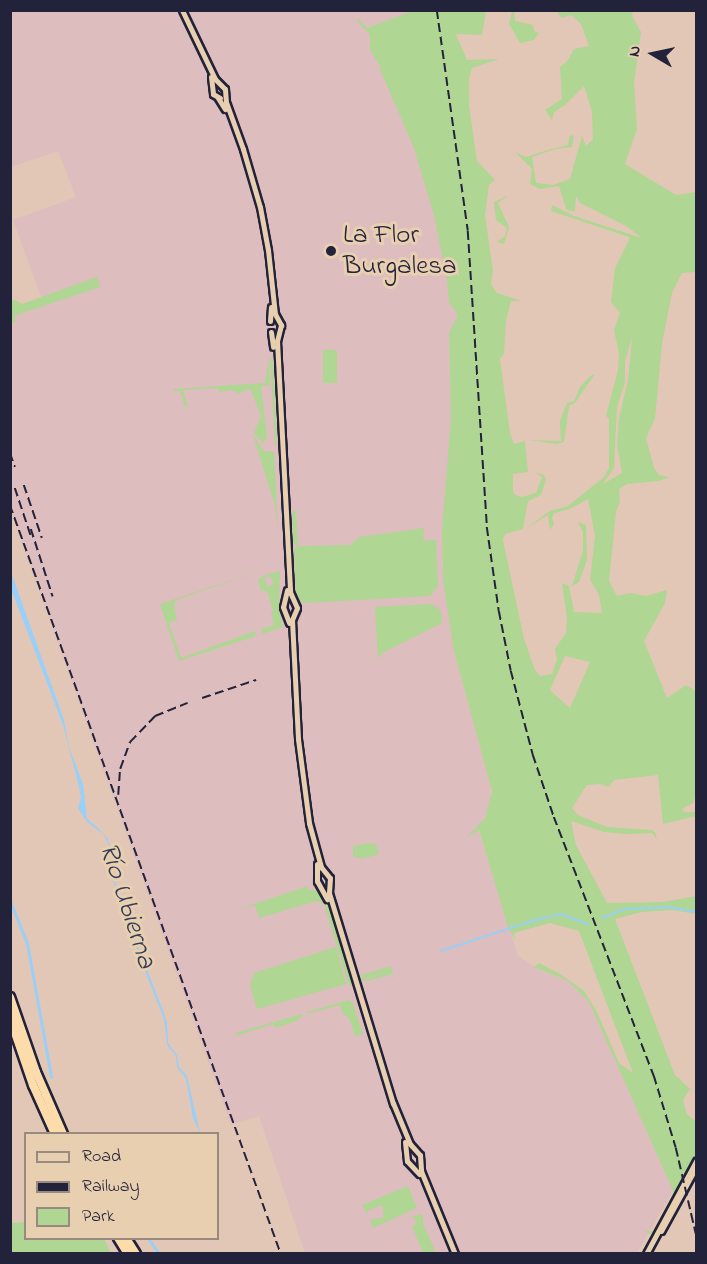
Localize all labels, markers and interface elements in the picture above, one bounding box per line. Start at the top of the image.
north arrow [623,24,683,84]
text: N [623,44,648,58]
place label: La Flor Burgalesa [343,219,457,282]
marker: La Flor Burgalesa [324,244,338,258]
water label: Río Ubierna [90,839,162,973]
legend [24,1132,219,1240]
text: Road [82,1144,121,1170]
text: Railway [82,1174,139,1200]
text: Park [82,1204,115,1230]

